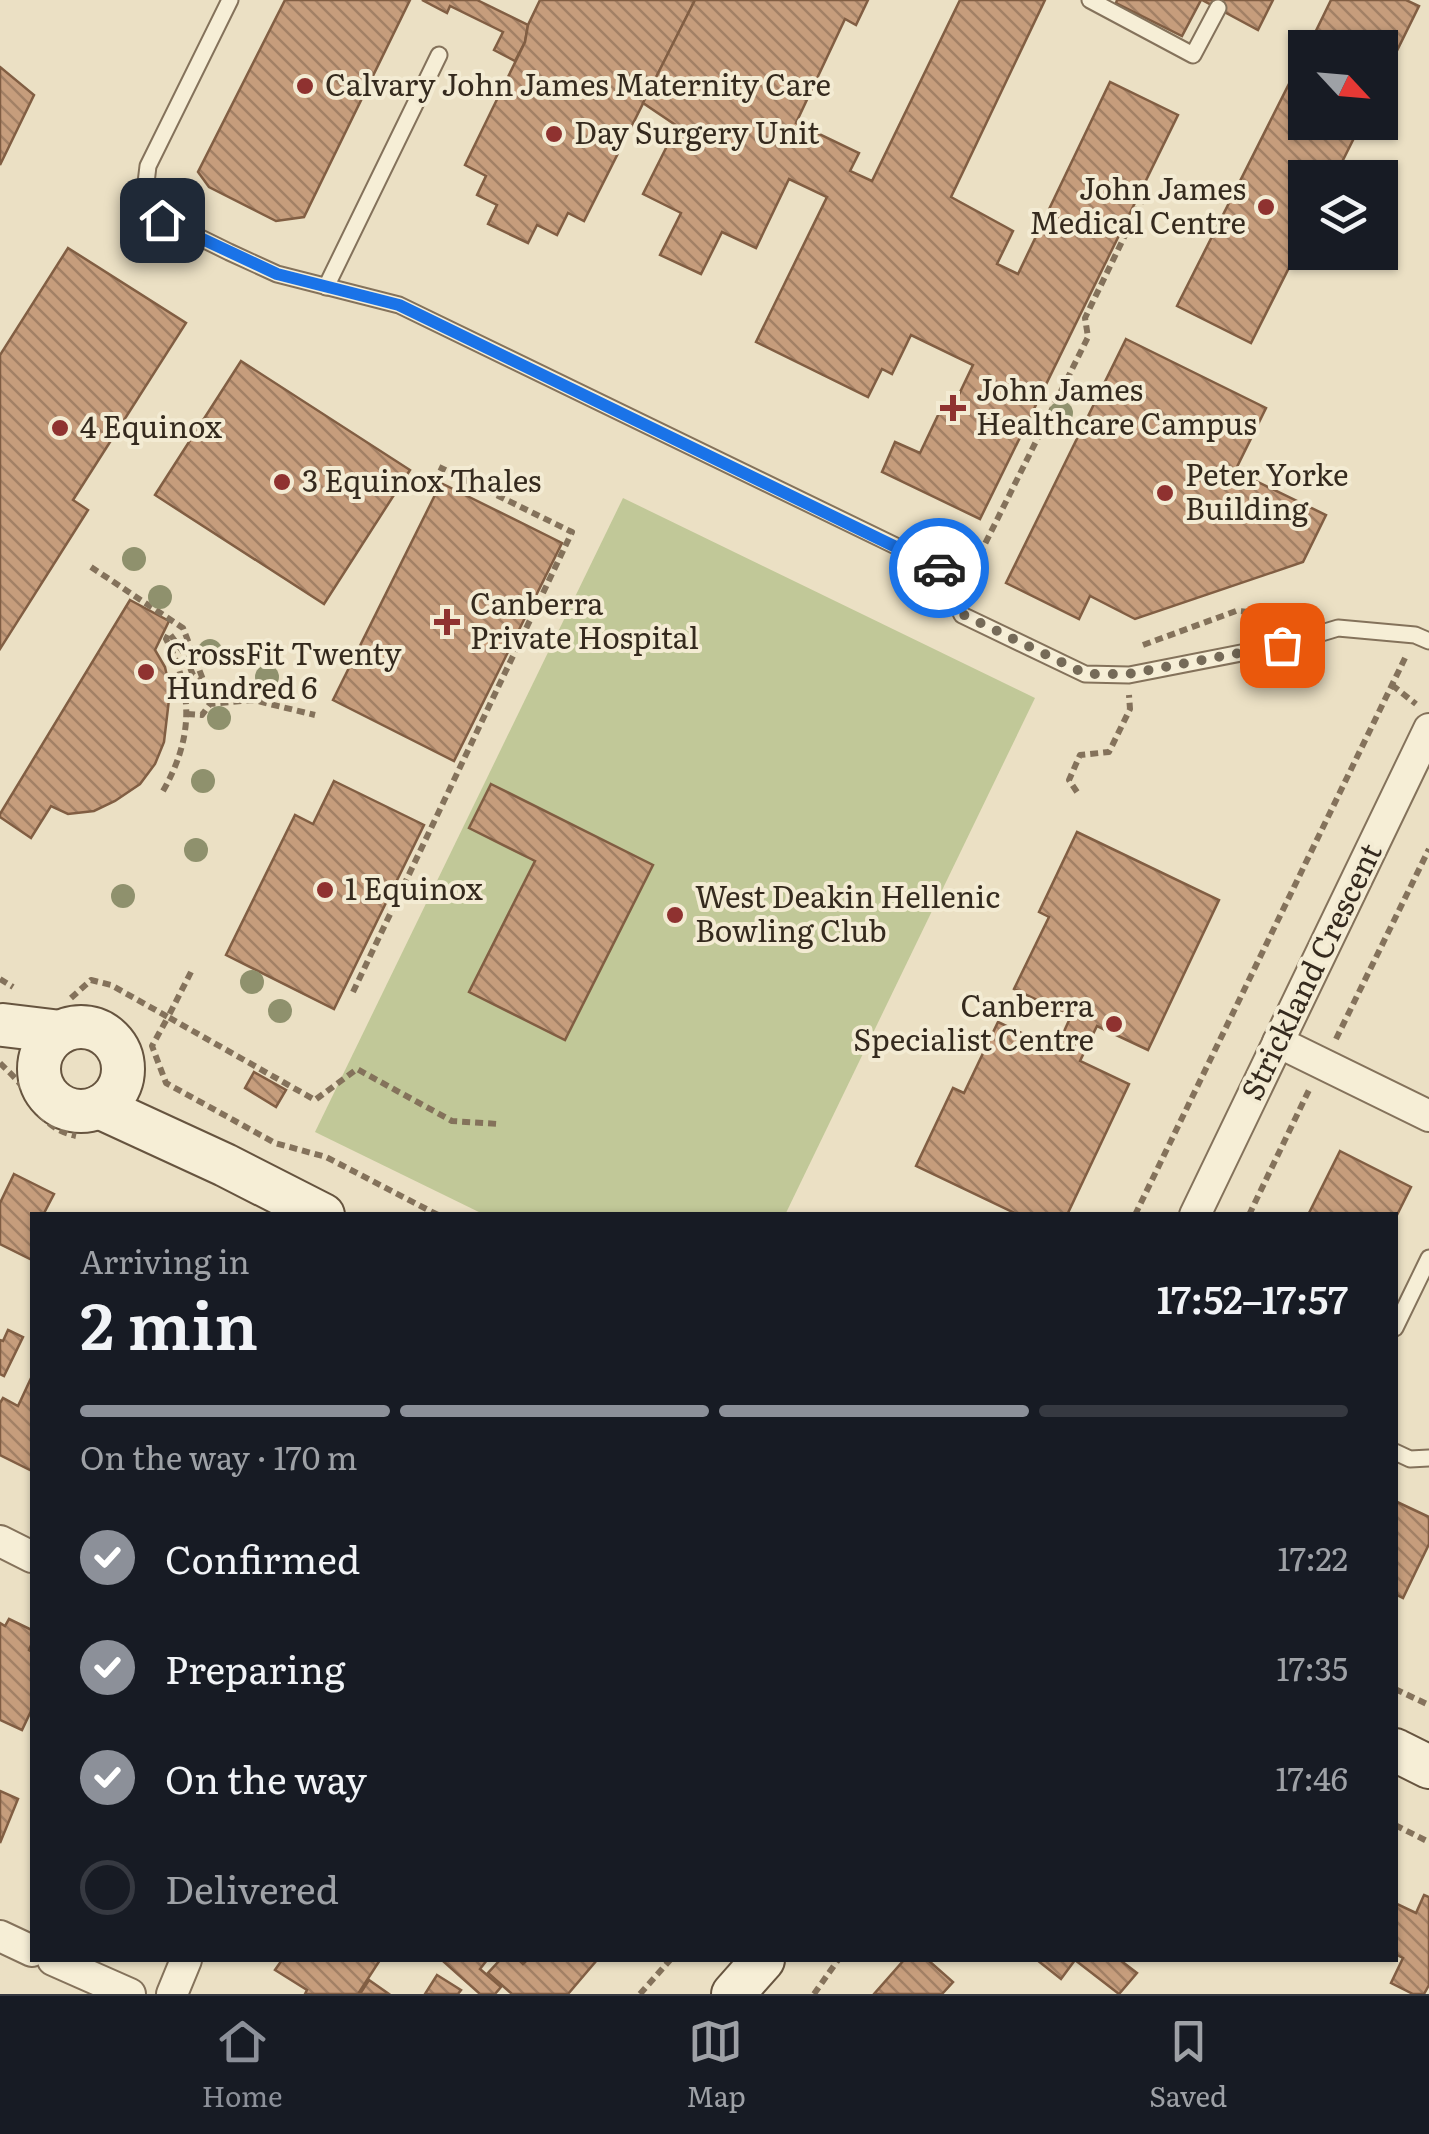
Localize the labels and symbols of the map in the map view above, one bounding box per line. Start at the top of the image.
north arrow [1288,30,1398,140]
place label: Calvary John James Maternity Care [325,61,831,105]
marker: Calvary John James Maternity Care [294,75,316,97]
place label: Day Surgery Unit [574,109,819,153]
marker: Day Surgery Unit [543,123,565,145]
place label: John James Medical Centre [1029,165,1246,243]
pin [120,178,205,263]
marker: John James Medical Centre [1255,196,1277,218]
place label: John James Healthcare Campus [976,366,1257,444]
marker: John James Healthcare Campus [940,395,966,421]
place label: 4 Equinox [80,403,222,447]
marker: 4 Equinox [49,417,71,439]
place label: Peter Yorke Building [1185,451,1349,529]
place label: 3 Equinox Thales [302,457,541,501]
marker: 3 Equinox Thales [271,471,293,493]
marker: Peter Yorke Building [1154,482,1176,504]
courier [889,518,989,618]
place label: Canberra Private Hospital [470,580,699,658]
pin [1240,603,1325,688]
marker: Canberra Private Hospital [434,609,460,635]
place label: CrossFit Twenty Hundred 6 [166,630,402,708]
marker: CrossFit Twenty Hundred 6 [135,661,157,683]
street label: Strickland Crescent [1228,835,1391,1107]
place label: 1 Equinox [345,865,483,909]
place label: West Deakin Hellenic Bowling Club [695,873,1000,951]
marker: 1 Equinox [314,879,336,901]
marker: West Deakin Hellenic Bowling Club [664,904,686,926]
place label: Canberra Specialist Centre [853,982,1095,1060]
marker: Canberra Specialist Centre [1103,1013,1125,1035]

